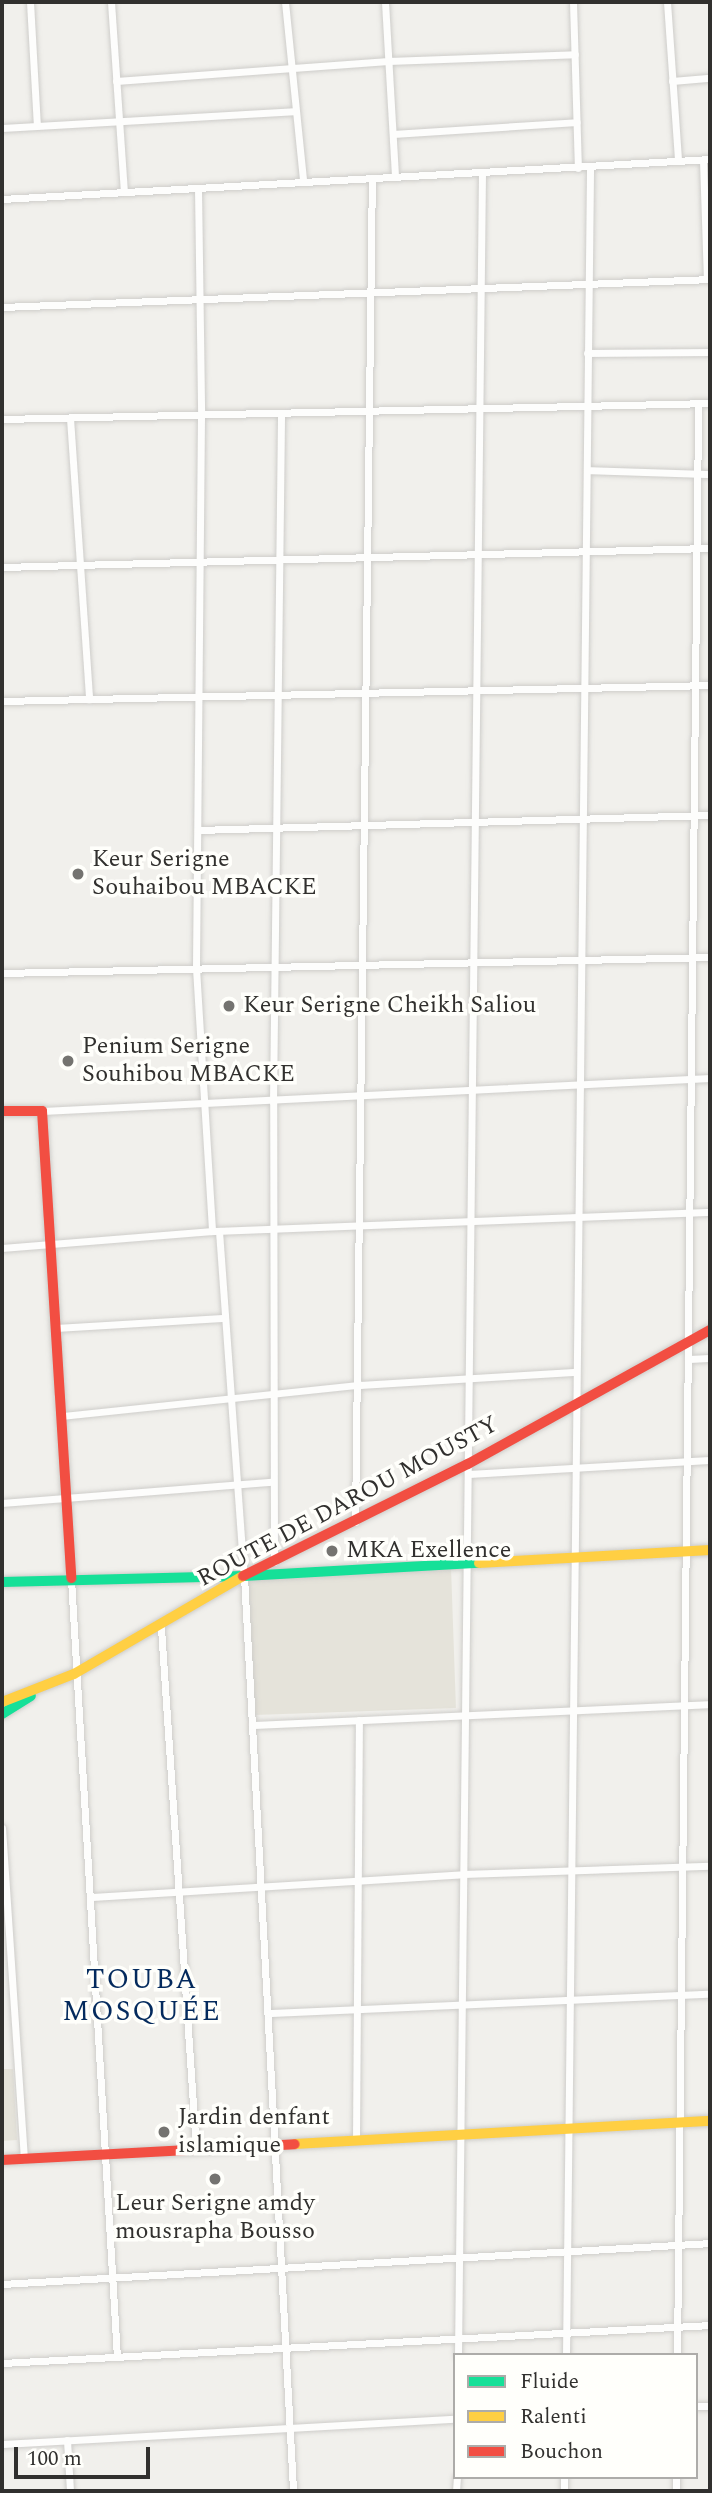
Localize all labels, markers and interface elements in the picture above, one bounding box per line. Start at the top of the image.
place label: Keur Serigne Souhaibou MBACKE [92,846,317,902]
marker: Keur Serigne Souhaibou MBACKE [70,866,86,882]
place label: Keur Serigne Cheikh Saliou [243,992,536,1020]
marker: Keur Serigne Cheikh Saliou [221,998,237,1014]
place label: Penium Serigne Souhibou MBACKE [82,1033,295,1089]
marker: Penium Serigne Souhibou MBACKE [60,1053,76,1069]
street label: ROUTE DE DAROU MOUSTY [193,1410,503,1594]
place label: MKA Exellence [346,1537,511,1565]
marker: MKA Exellence [324,1543,340,1559]
district label: TOUBA MOSQUÉE [63,1963,221,2029]
place label: Jardin denfant islamique [178,2104,330,2160]
marker: Jardin denfant islamique [156,2124,172,2140]
marker: Leur Serigne amdy mousrapha Bousso [207,2171,223,2187]
place label: Leur Serigne amdy mousrapha Bousso [115,2190,315,2246]
legend [453,2353,698,2479]
text: Fluide [520,2366,579,2398]
text: Ralenti [520,2401,587,2433]
scale bar [18,2434,154,2478]
text: Bouchon [520,2436,603,2468]
text: 100 m [27,2443,82,2475]

